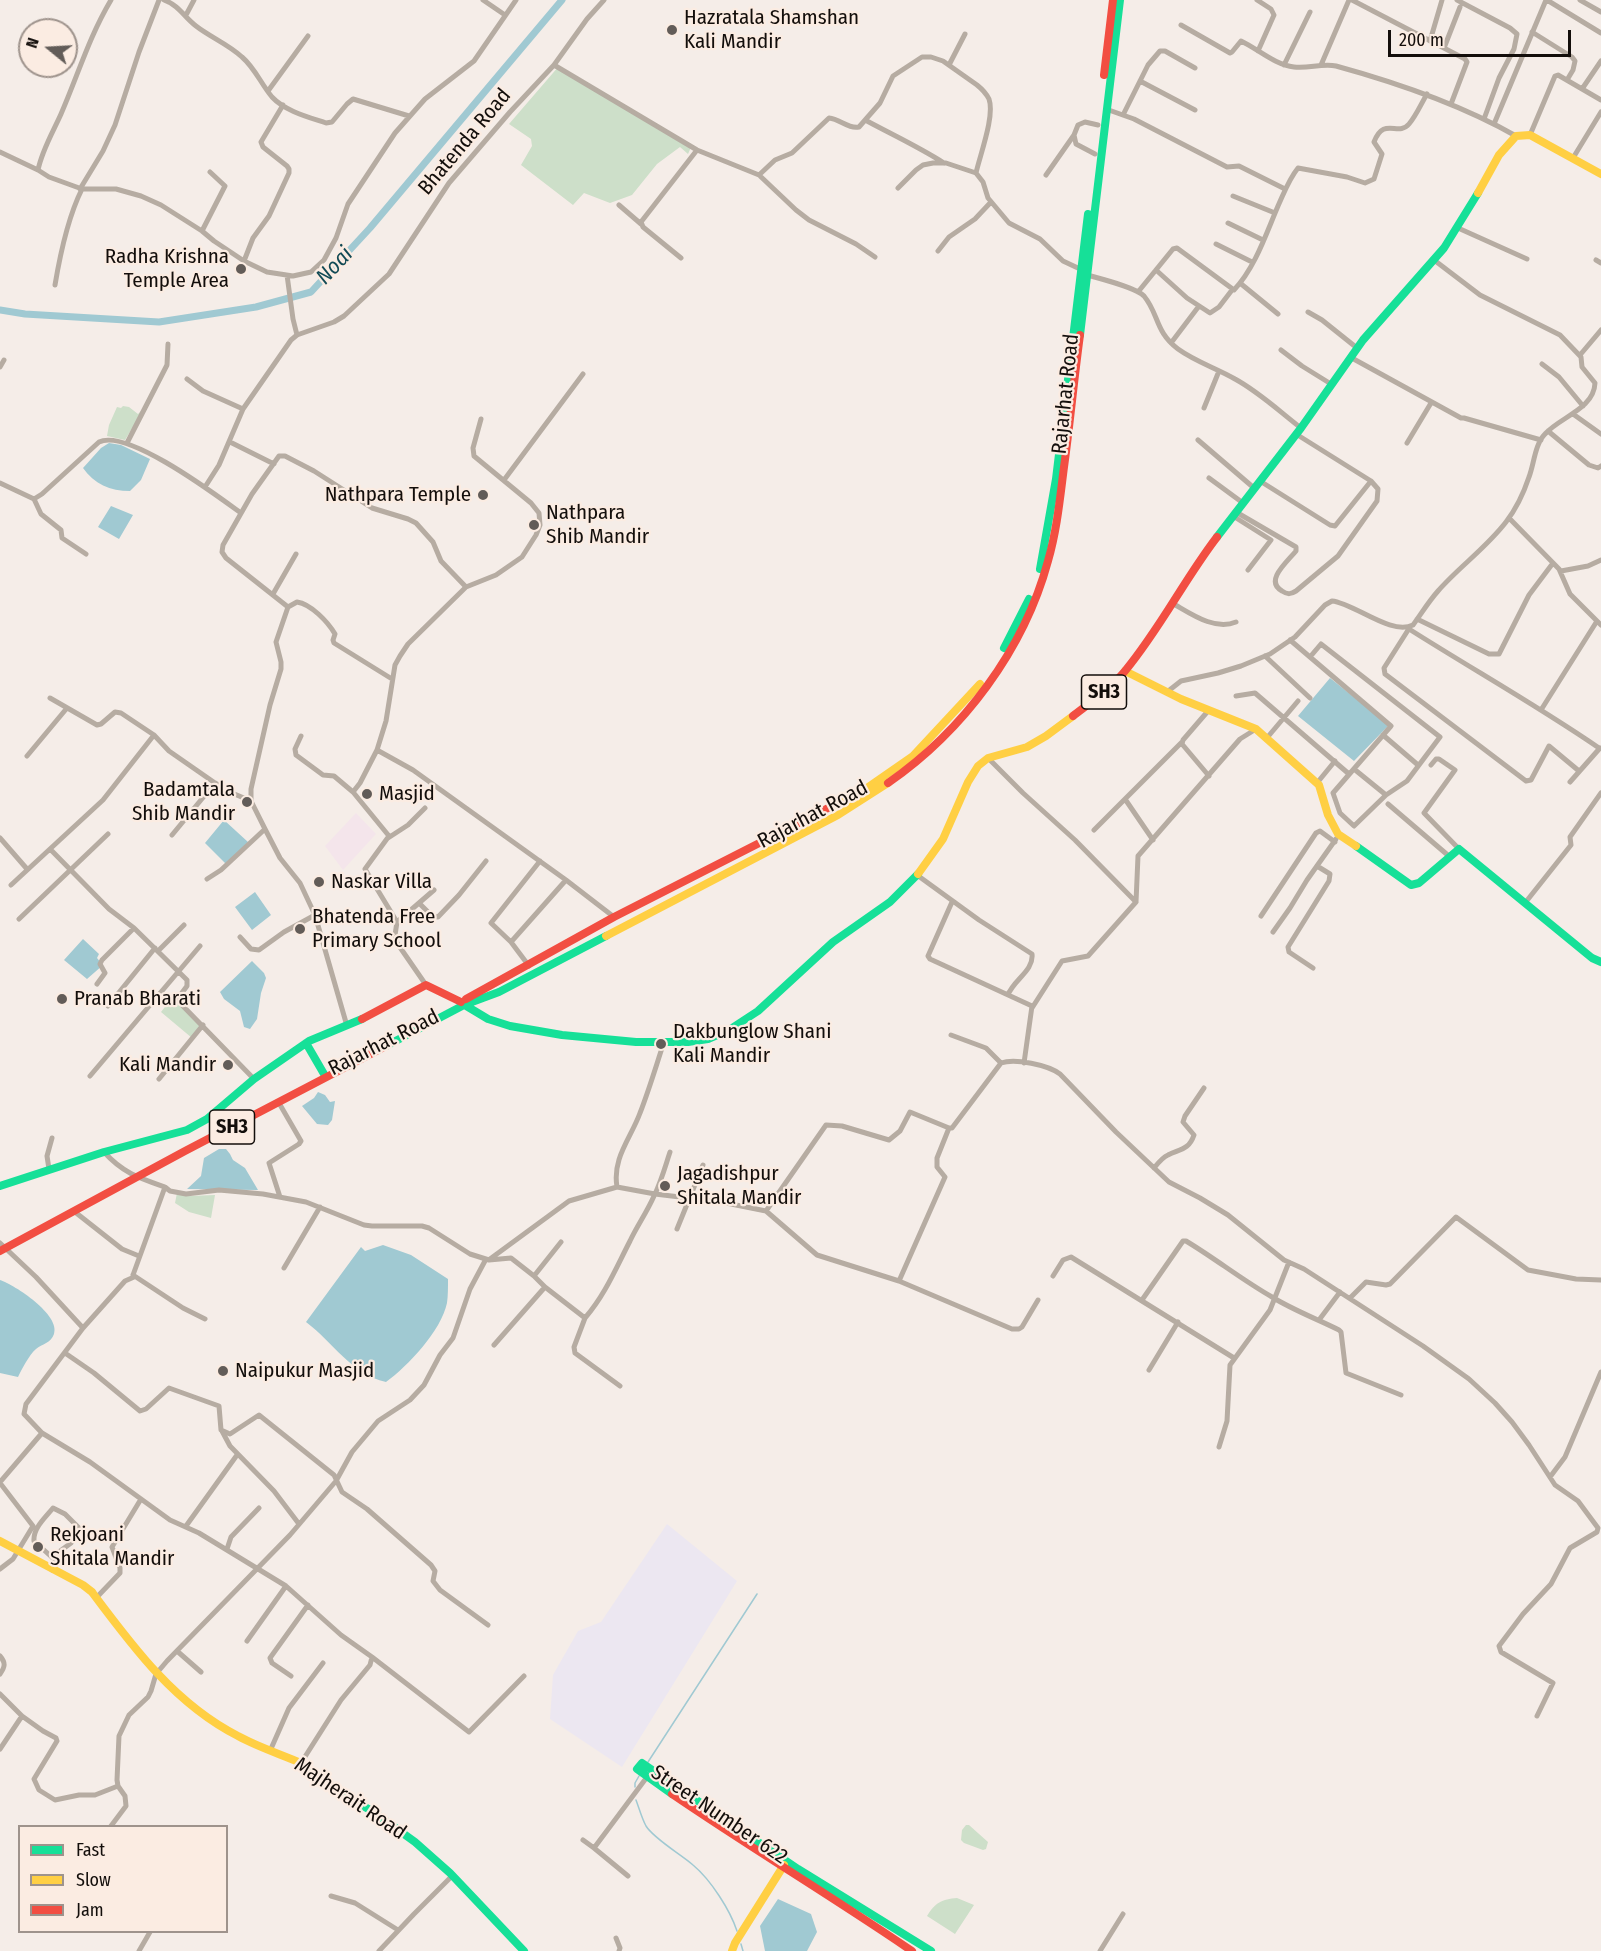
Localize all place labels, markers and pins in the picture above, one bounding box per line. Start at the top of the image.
place label: Hazratala Shamshan Kali Mandir [684,5,859,55]
marker: Hazratala Shamshan Kali Mandir [665,23,679,37]
place label: Radha Krishna Temple Area [105,244,229,294]
marker: Radha Krishna Temple Area [234,262,248,276]
place label: Nathpara Temple [325,482,471,508]
marker: Nathpara Temple [476,488,490,502]
place label: Nathpara Shib Mandir [546,500,649,550]
marker: Nathpara Shib Mandir [527,518,541,532]
place label: Badamtala Shib Mandir [132,777,235,827]
place label: Masjid [379,781,435,807]
marker: Masjid [360,787,374,801]
marker: Badamtala Shib Mandir [240,795,254,809]
place label: Naskar Villa [331,869,432,895]
marker: Naskar Villa [312,875,326,889]
place label: Bhatenda Free Primary School [312,904,441,954]
marker: Bhatenda Free Primary School [293,922,307,936]
place label: Pranab Bharati [74,986,201,1012]
marker: Pranab Bharati [55,992,69,1006]
place label: Dakbunglow Shani Kali Mandir [673,1019,831,1069]
marker: Dakbunglow Shani Kali Mandir [654,1037,668,1051]
place label: Kali Mandir [119,1052,216,1078]
marker: Kali Mandir [221,1058,235,1072]
place label: Jagadishpur Shitala Mandir [677,1161,801,1211]
marker: Jagadishpur Shitala Mandir [658,1179,672,1193]
place label: Naipukur Masjid [235,1358,374,1384]
marker: Naipukur Masjid [216,1364,230,1378]
place label: Rekjoani Shitala Mandir [50,1522,174,1572]
marker: Rekjoani Shitala Mandir [31,1540,45,1554]

